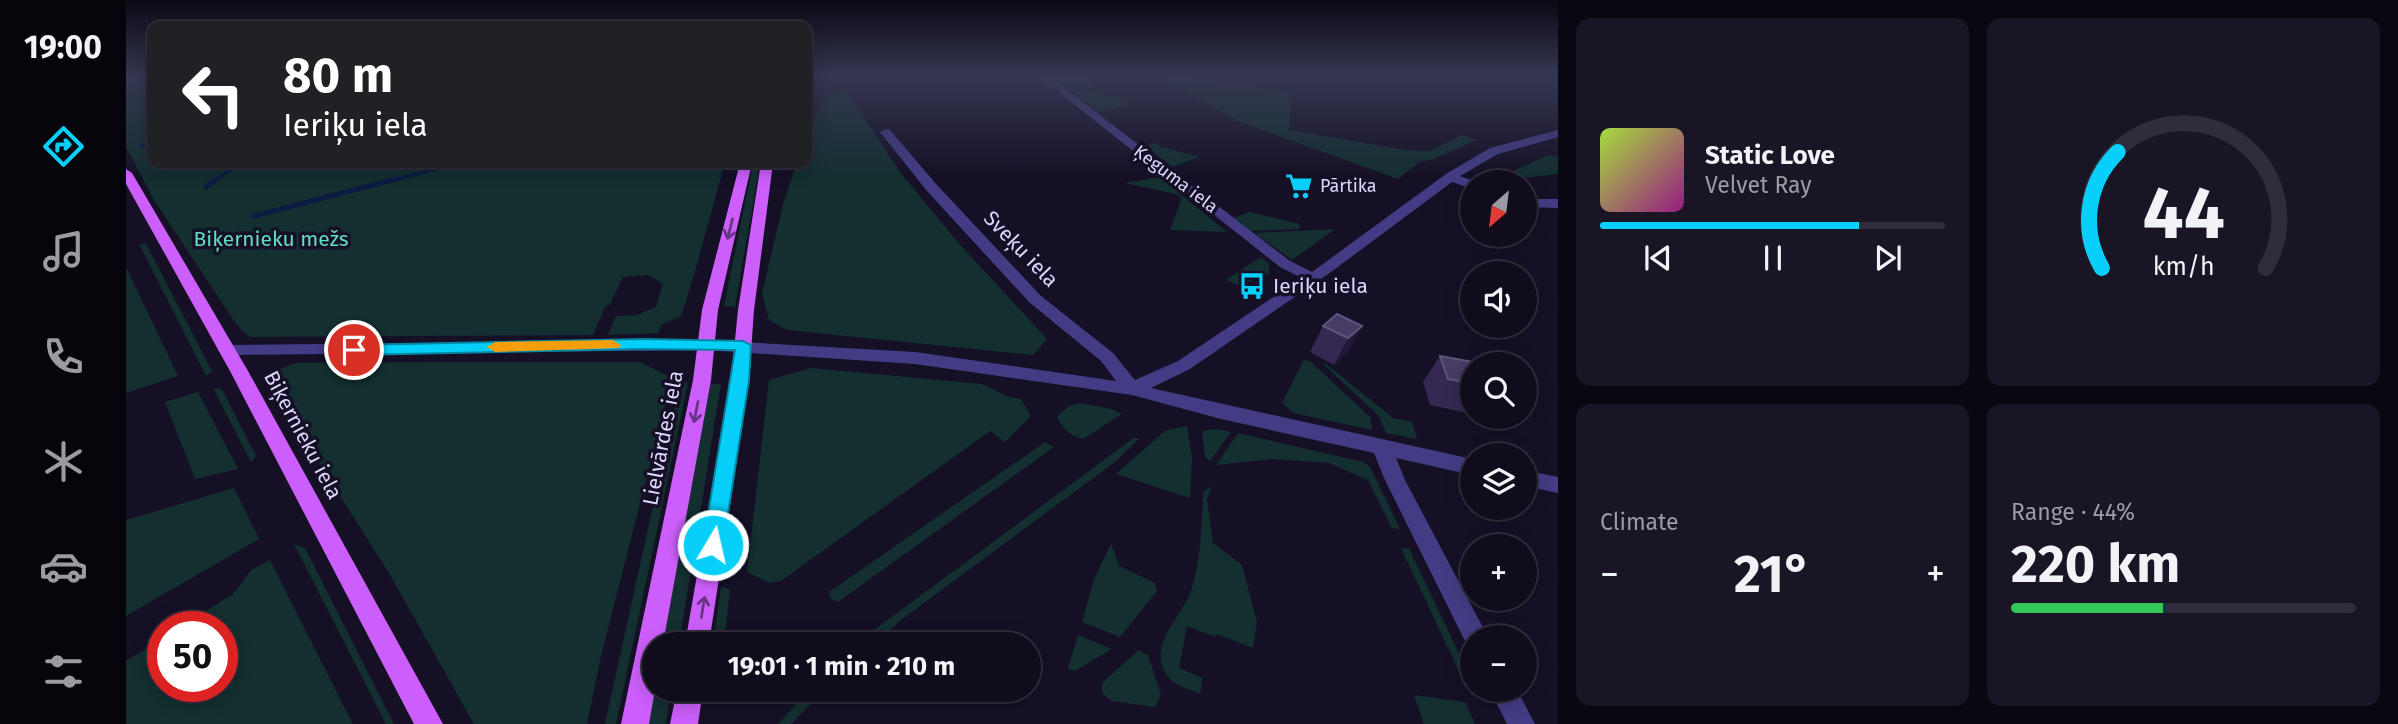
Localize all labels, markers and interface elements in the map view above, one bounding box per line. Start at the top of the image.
text: 19:00 [24,28,102,66]
text: 80 m [283,46,393,105]
icon: left [168,49,259,140]
text: Ieriķu iela [283,106,428,144]
icon: directions [39,122,88,171]
street label: Ķeguma iela [1129,140,1222,219]
text: Static Love [1705,140,1835,171]
north arrow [1460,170,1536,247]
map controls [1460,170,1537,702]
supermarket icon: Pārtika [1284,171,1314,201]
text: Velvet Ray [1705,171,1812,199]
text: 44 [2142,171,2225,258]
place label: Pārtika [1320,175,1377,197]
street label: Sveķu iela [978,205,1064,293]
one-way arrow [723,217,736,240]
park label: Biķernieku mežs [193,226,349,252]
icon: music [39,227,88,276]
icon: previous [1639,239,1677,277]
icon: pause [1754,239,1792,277]
icon: next [1869,239,1907,277]
text: km/h [2153,252,2214,282]
button: sound [1460,261,1537,338]
bus stop icon: Ieriķu iela [1237,271,1267,301]
place label: Ieriķu iela [1273,273,1368,299]
pin [324,320,384,380]
icon: arrive [335,331,373,369]
icon: phone [39,332,88,381]
button: search [1460,352,1537,429]
street label: Biķernieku iela [258,366,348,504]
street label: Lielvārdes iela [637,368,689,508]
one-way arrow [688,400,702,423]
icon: climate [39,437,88,486]
button: layers [1460,443,1537,520]
text: Range · 44% [2011,498,2135,526]
position arrow [676,508,750,582]
text: Climate [1600,508,1679,536]
text: 220 km [2011,533,2180,596]
button: + [1460,534,1537,611]
icon: car [39,542,88,591]
text: 21° [1734,543,1811,606]
text: − [1600,551,1619,597]
text: + [1926,551,1945,597]
one-way arrow [697,596,710,619]
speed limit sign: 50 [147,611,238,702]
button: − [1460,625,1537,702]
icon: filters [39,647,88,696]
text: 19:01 · 1 min · 210 m [728,651,955,682]

